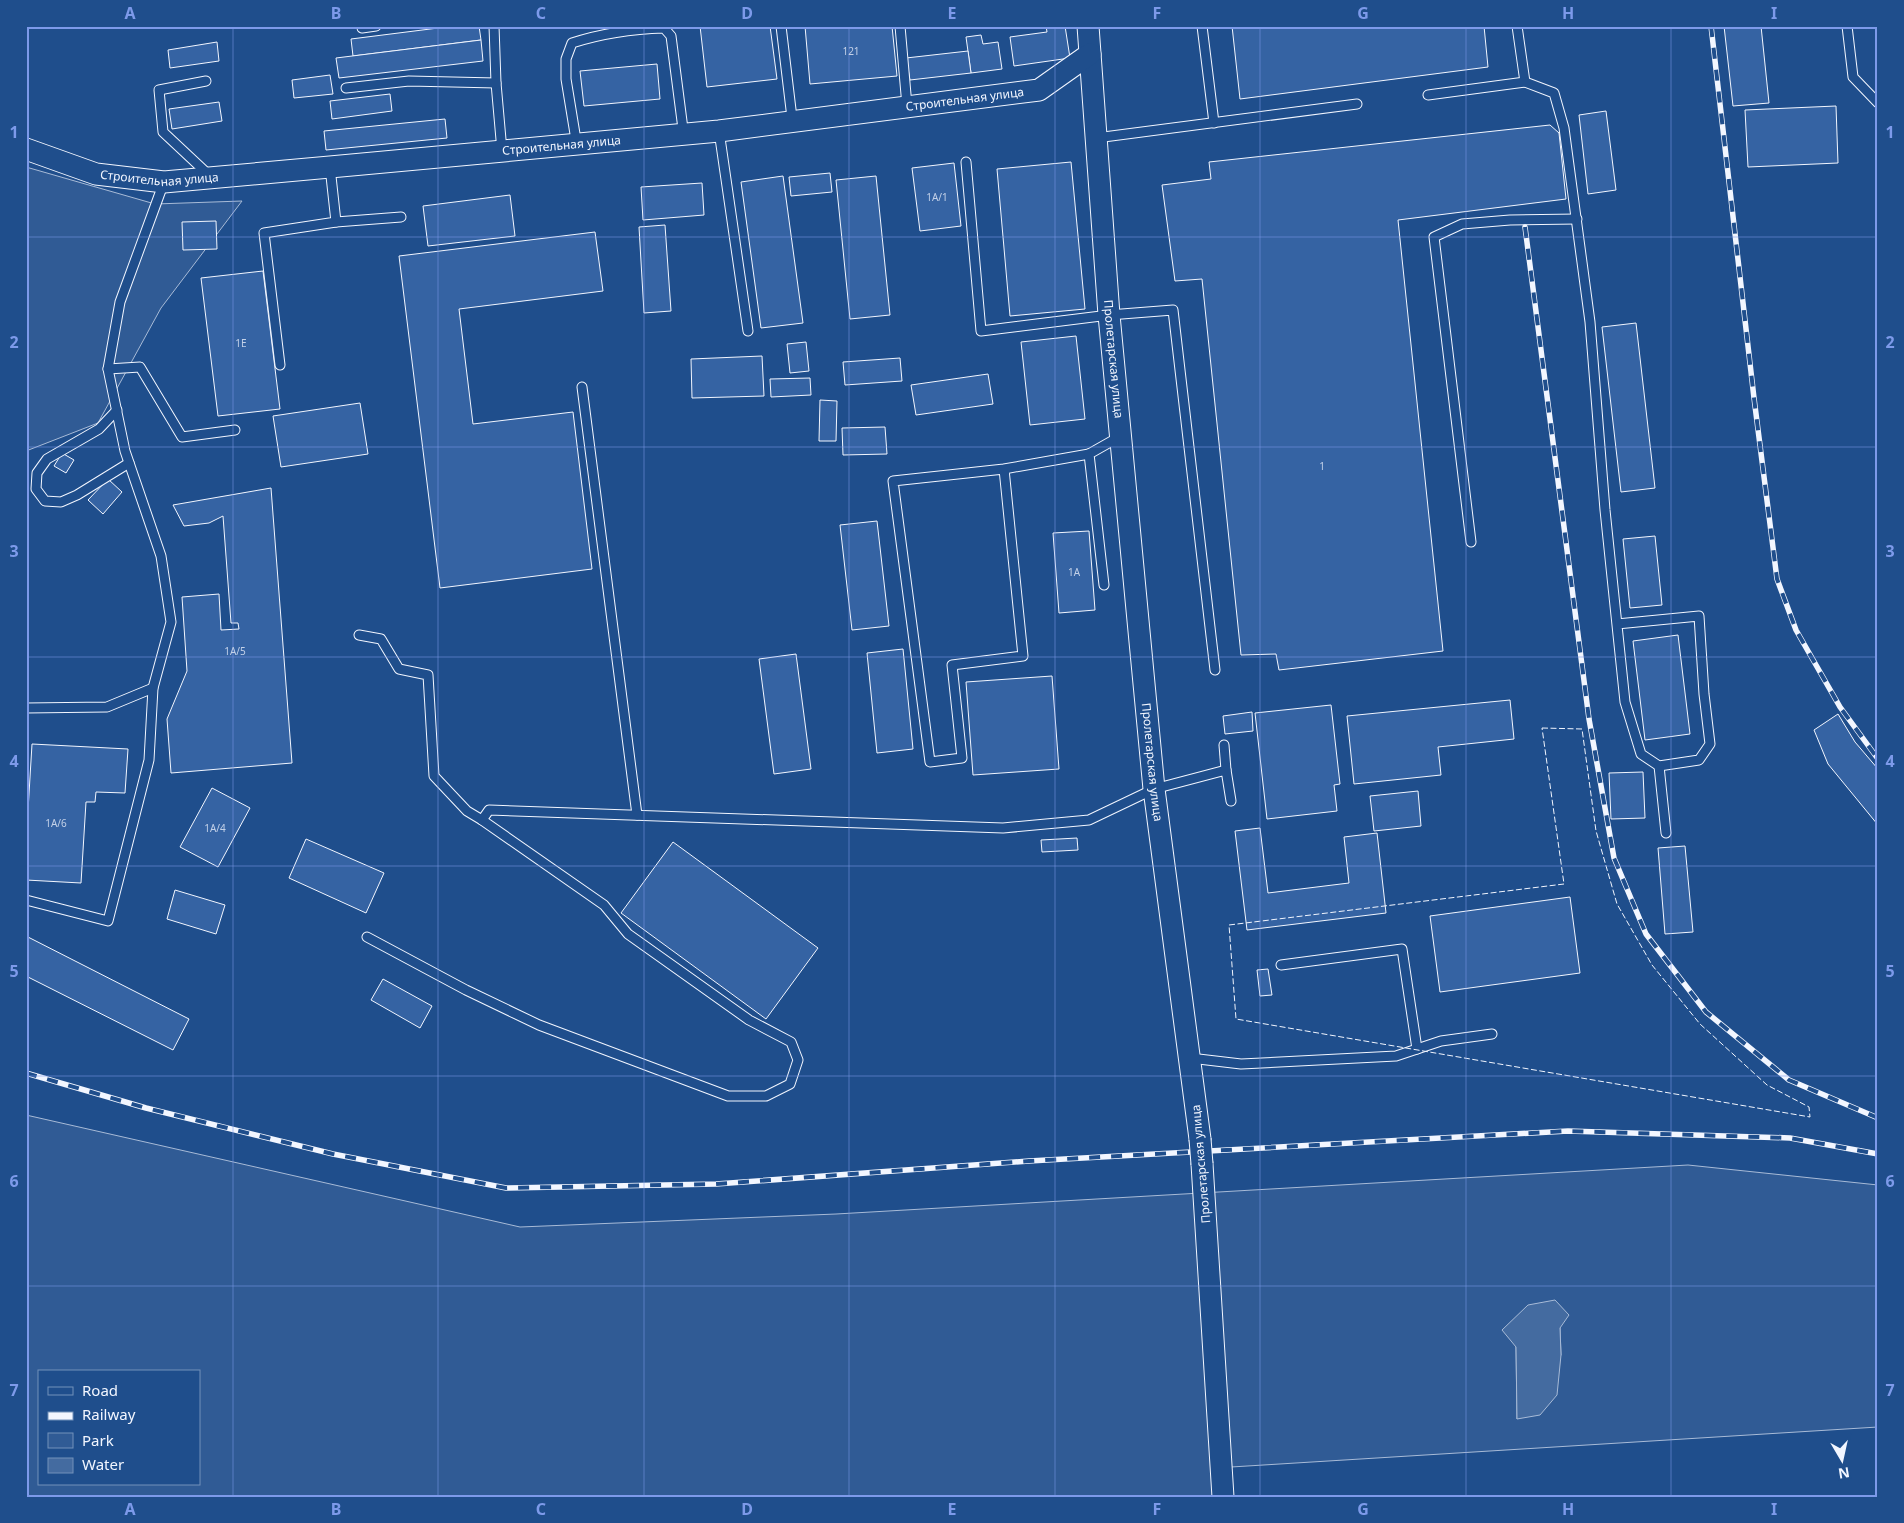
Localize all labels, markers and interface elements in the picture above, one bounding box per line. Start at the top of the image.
text: A [124,2,136,24]
text: B [331,2,341,24]
text: C [536,2,546,24]
text: D [741,2,753,24]
text: E [948,2,957,24]
text: F [1153,2,1161,24]
text: G [1357,2,1369,24]
text: H [1562,2,1574,24]
text: I [1771,2,1777,24]
house number: 121 [842,44,860,58]
street label: Строительная улица [905,83,1025,115]
text: 1 [9,121,19,143]
text: 1 [1885,121,1895,143]
street label: Строительная улица [501,131,622,159]
street label: Строительная улица [99,166,219,190]
house number: 1А/1 [926,190,948,204]
street label: Пролетарская улица [1100,299,1128,419]
text: 2 [9,331,19,353]
text: 2 [1885,331,1895,353]
house number: 1Е [235,336,247,350]
house number: 1 [1319,459,1325,473]
text: 3 [9,540,19,562]
text: 3 [1885,540,1895,562]
house number: 1А [1068,565,1081,579]
house number: 1А/5 [224,644,246,658]
street label: Пролетарская улица [1138,702,1167,822]
text: 4 [9,750,19,772]
text: 4 [1885,750,1895,772]
house number: 1А/6 [45,816,67,830]
house number: 1А/4 [204,821,226,835]
text: 5 [9,960,19,982]
text: 5 [1885,960,1895,982]
street label: Пролетарская улица [1187,1104,1214,1224]
text: 6 [9,1170,19,1192]
text: 6 [1885,1170,1895,1192]
legend [38,1370,200,1486]
text: 7 [9,1379,19,1401]
text: 7 [1885,1379,1895,1401]
text: Road [82,1380,118,1400]
text: Railway [82,1404,136,1424]
text: Park [82,1430,114,1450]
north arrow [1816,1436,1866,1486]
text: Water [82,1454,124,1474]
text: N [1837,1463,1851,1484]
text: A [124,1498,136,1520]
text: B [331,1498,341,1520]
text: C [536,1498,546,1520]
text: D [741,1498,753,1520]
text: E [948,1498,957,1520]
text: F [1153,1498,1161,1520]
text: G [1357,1498,1369,1520]
text: H [1562,1498,1574,1520]
text: I [1771,1498,1777,1520]

